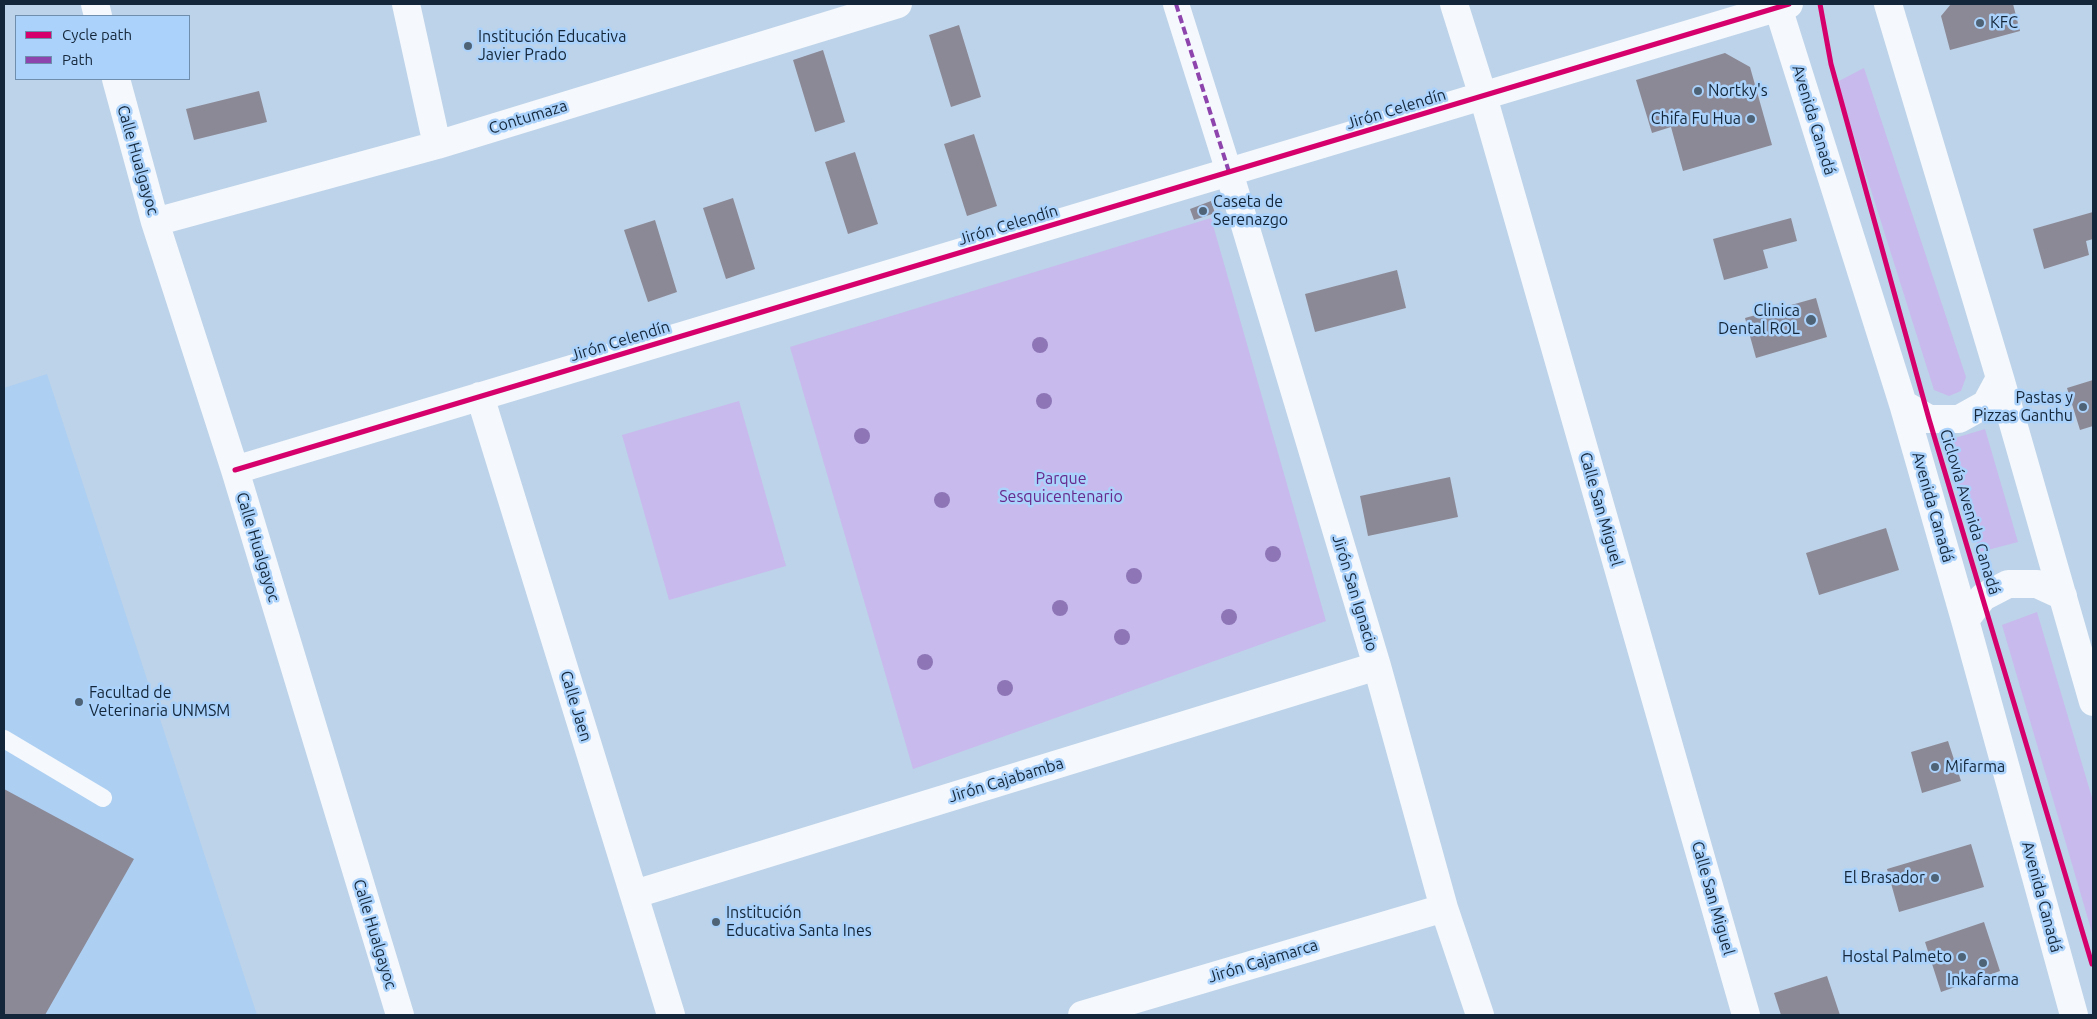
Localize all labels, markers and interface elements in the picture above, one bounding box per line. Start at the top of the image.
place label: KFC [1990,13,2018,33]
legend [15,15,190,80]
marker: KFC [1974,17,1986,29]
text: Cycle path [62,26,132,43]
place label: Institución Educativa Javier Prado [478,27,626,65]
marker: Institución Educativa Javier Prado [462,40,474,52]
text: Path [62,51,93,68]
street label: Avenida Canadá [1788,63,1840,177]
place label: Nortky's [1708,81,1768,101]
street label: Jirón Celendín [1344,85,1448,133]
marker: Nortky's [1692,85,1704,97]
street label: Contumaza [486,96,570,138]
street label: Calle Hualgayoc [113,103,163,217]
place label: Chifa Fu Hua [1651,109,1741,129]
marker: Chifa Fu Hua [1745,113,1757,125]
place label: Caseta de Serenazgo [1213,192,1288,230]
street label: Jirón Celendín [956,201,1060,249]
marker: Caseta de Serenazgo [1197,205,1209,217]
place label: Clinica Dental ROL [1718,301,1800,339]
marker: Clinica Dental ROL [1804,313,1818,327]
street label: Jirón Celendín [568,317,672,365]
place label: Pastas y Pizzas Ganthu [1973,388,2073,426]
marker: Pastas y Pizzas Ganthu [2077,401,2089,413]
street label: Ciclovía Avenida Canadá [1936,427,2004,597]
street label: Calle San Miguel [1576,450,1626,568]
street label: Avenida Canadá [1908,450,1958,564]
park label: Parque Sesquicentenario [999,469,1123,507]
street label: Calle Hualgayoc [232,490,284,604]
street label: Jirón San Ignacio [1328,532,1382,654]
street label: Calle Jaen [556,668,596,744]
place label: Facultad de Veterinaria UNMSM [89,683,230,721]
marker: Facultad de Veterinaria UNMSM [73,696,85,708]
street label: Jirón Cajabamba [946,753,1066,807]
place label: Mifarma [1945,757,2005,777]
marker: Mifarma [1929,761,1941,773]
street label: Calle San Miguel [1688,839,1738,957]
street label: Avenida Canadá [2018,839,2066,955]
place label: El Brasador [1844,868,1925,888]
marker: El Brasador [1929,872,1941,884]
street label: Calle Hualgayoc [349,877,401,991]
place label: Institución Educativa Santa Ines [726,903,872,941]
marker: Institución Educativa Santa Ines [710,916,722,928]
street label: Jirón Cajamarca [1206,935,1320,987]
place label: Hostal Palmeto [1842,947,1952,967]
marker: Hostal Palmeto [1956,951,1968,963]
marker: Inkafarma [1977,957,1989,969]
place label: Inkafarma [1947,970,2019,990]

